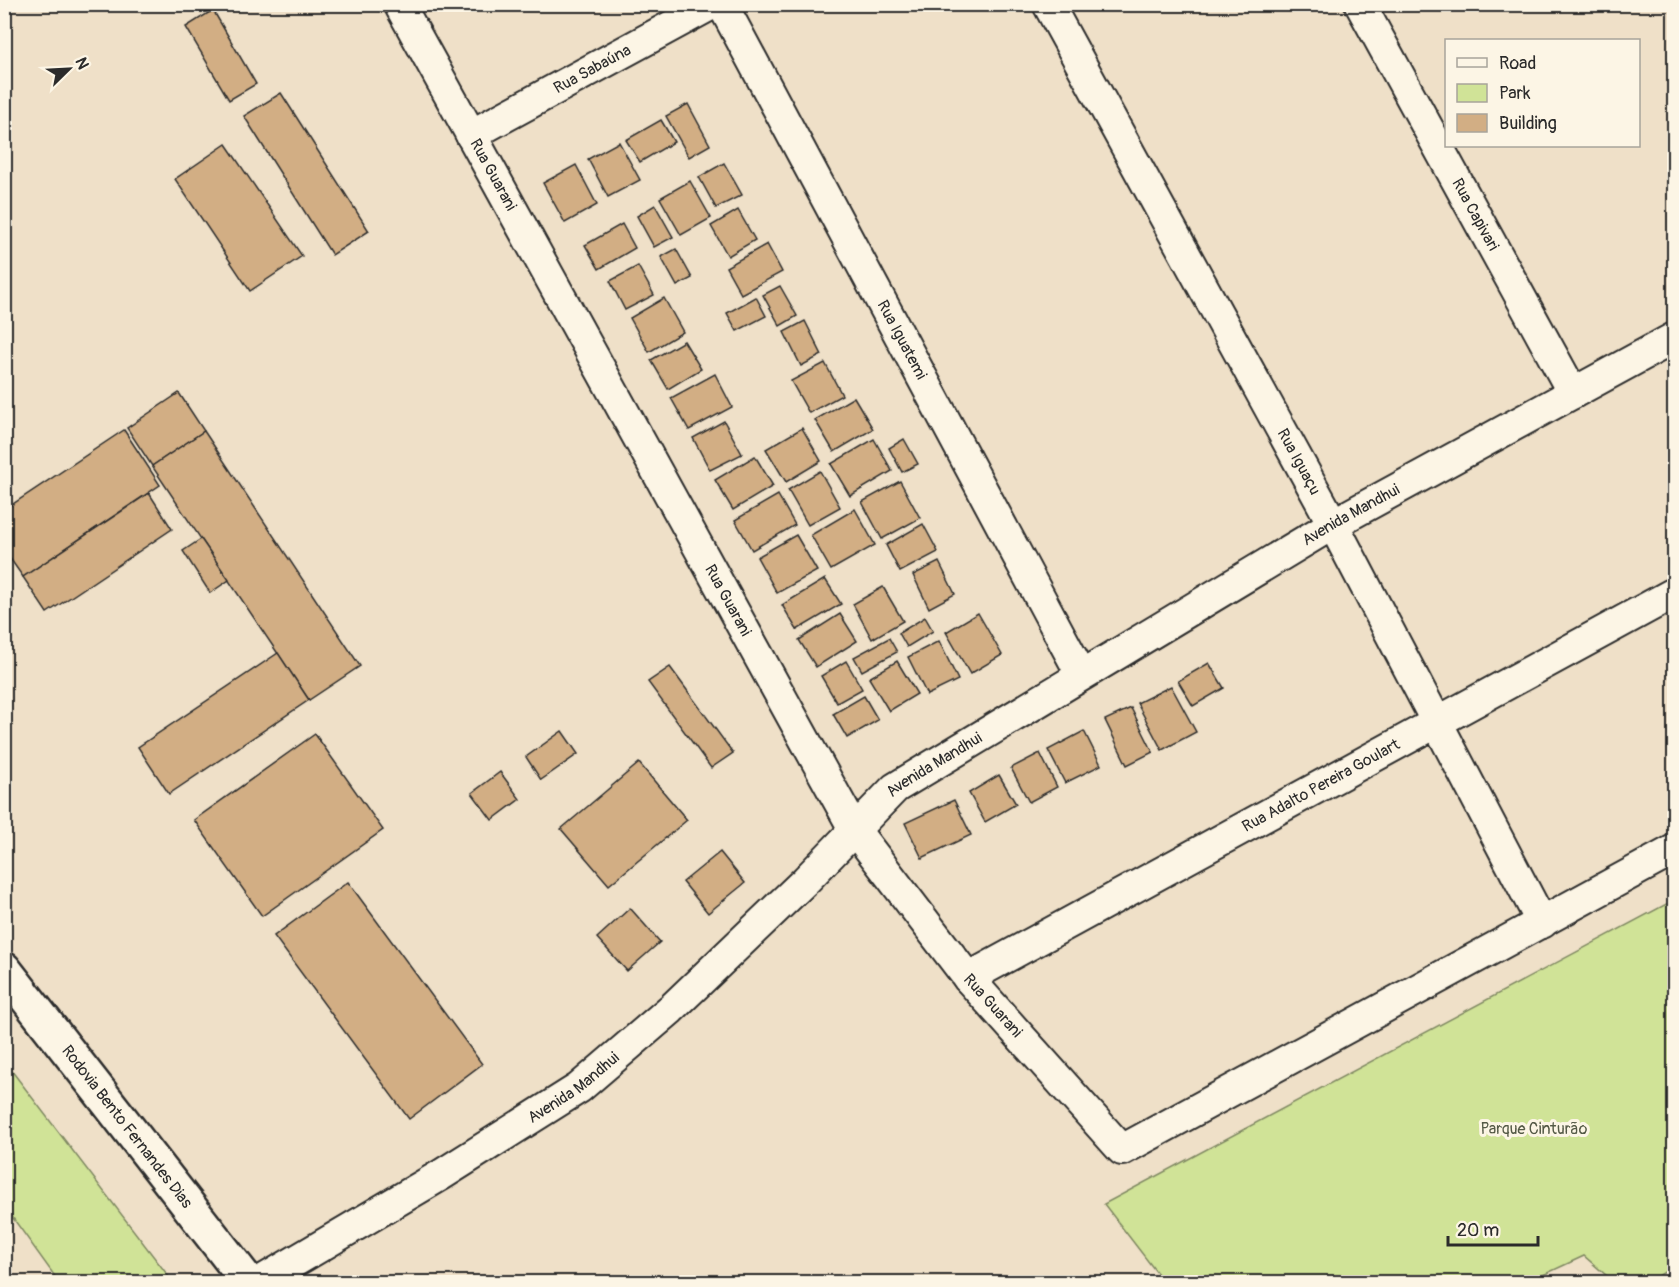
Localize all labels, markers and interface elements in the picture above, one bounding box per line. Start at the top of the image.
north arrow [39,39,99,99]
legend [1445,39,1640,147]
street label: Rua Sabaúna [550,40,634,98]
text: Road [1499,52,1536,75]
text: N [70,54,93,72]
text: Park [1499,82,1531,105]
text: Building [1499,112,1557,135]
street label: Rua Guarani [465,135,521,214]
street label: Rua Capivari [1447,175,1503,254]
street label: Rua Iguatemi [873,297,931,383]
street label: Rua Iguaçu [1273,425,1325,498]
street label: Avenida Mandhui [1299,479,1403,550]
street label: Rua Guarani [700,561,756,640]
street label: Avenida Mandhui [882,728,986,801]
street label: Rua Adalto Pereira Goulart [1239,734,1404,837]
street label: Rua Guarani [959,970,1027,1042]
street label: Rodovia Bento Fernandes Dias [57,1041,197,1212]
street label: Avenida Mandhui [524,1048,624,1128]
park label: Parque Cinturão [1481,1119,1588,1139]
scale bar [1448,1209,1538,1247]
text: 20 m [1457,1219,1499,1242]

